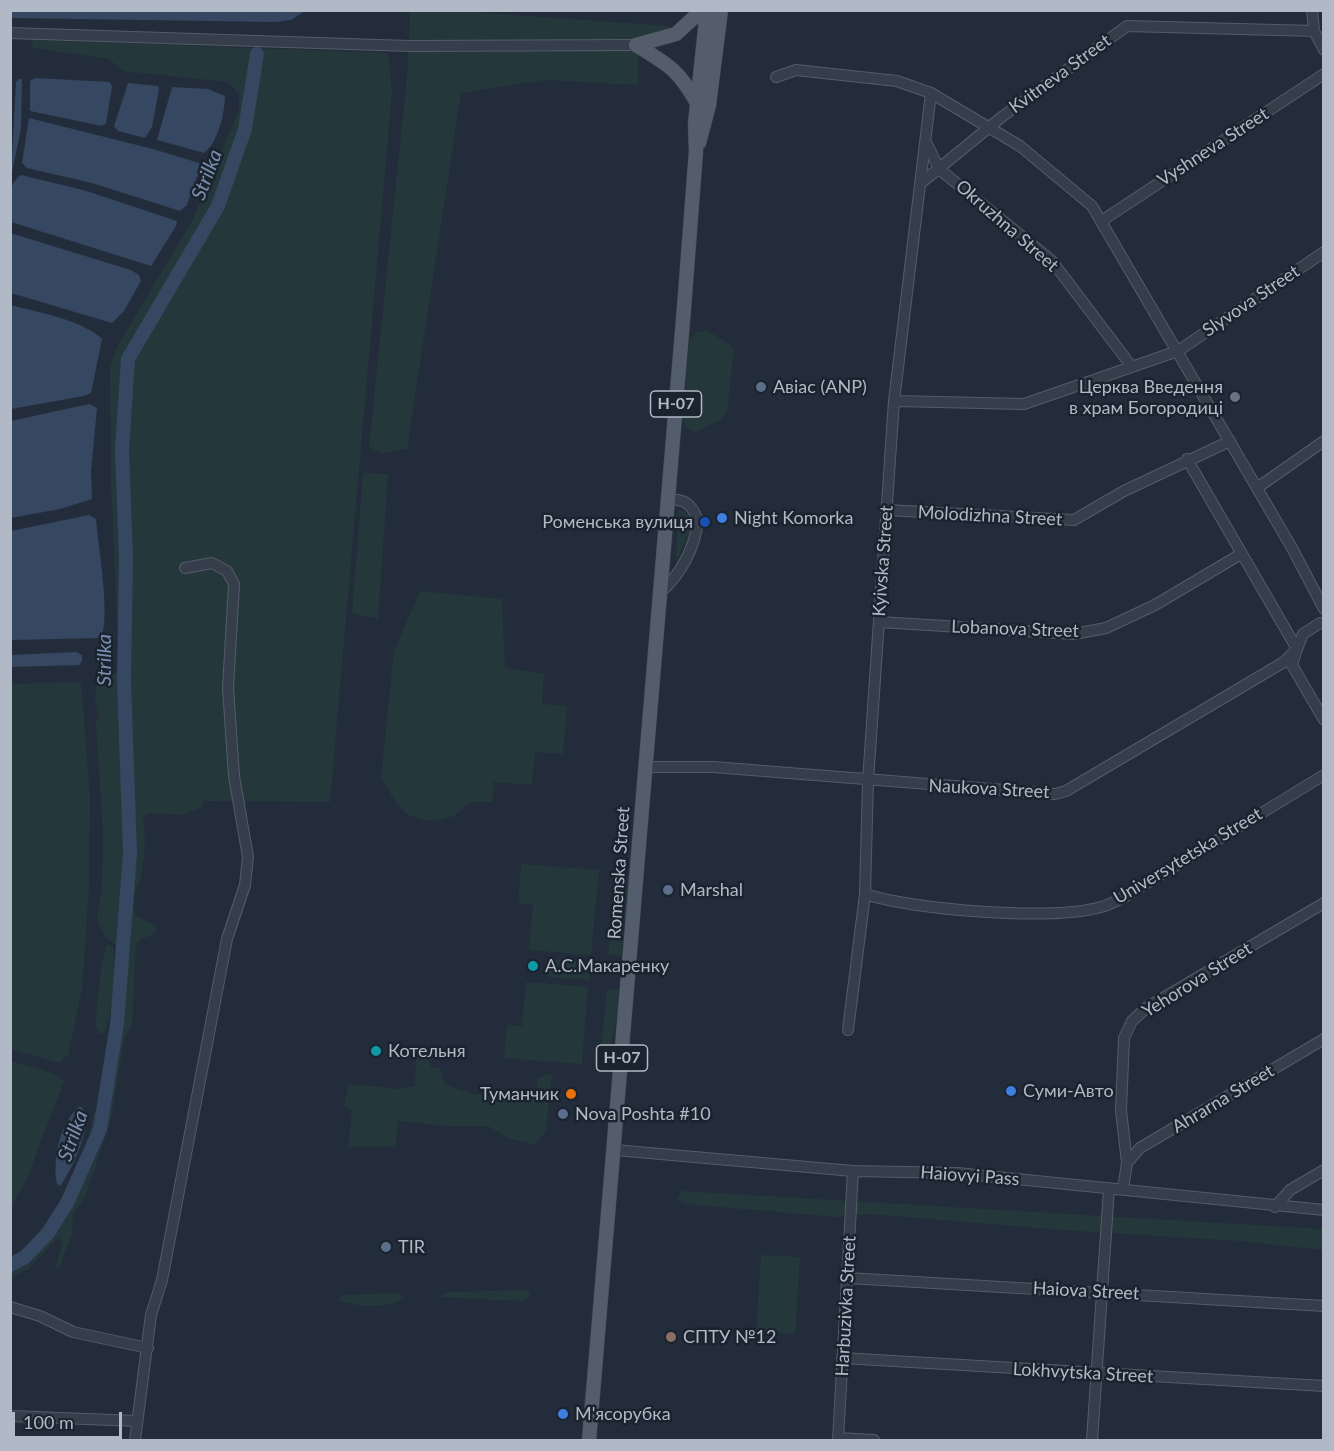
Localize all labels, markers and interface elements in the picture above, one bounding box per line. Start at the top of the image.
street label: Kvitneva Street [1005,30,1115,118]
street label: Vyshneva Street [1153,103,1273,191]
water label: Strilka [186,146,228,204]
street label: Okruzhna Street [951,175,1063,277]
street label: Slyvova Street [1198,261,1304,341]
place label: Авіас (ANP) [773,376,867,398]
place label: Церква Введення в храм Богородиці [1069,376,1223,418]
marker: Авіас (ANP) [754,380,768,394]
marker: Церква Введення в храм Богородиці [1228,390,1242,404]
road number: Н-07 [650,391,702,417]
street label: Molodizhna Street [917,501,1063,531]
street label: Kyivska Street [868,505,898,617]
place label: Night Komorka [734,507,853,529]
place label: Роменська вулиця [542,511,693,533]
marker: Night Komorka [715,511,729,525]
marker: Роменська вулиця [698,515,712,529]
street label: Lobanova Street [951,616,1079,642]
water label: Strilka [93,634,117,686]
street label: Naukova Street [928,775,1050,803]
street label: Universytetska Street [1110,803,1266,909]
street label: Romenska Street [604,806,634,940]
place label: Marshal [680,879,743,901]
marker: Marshal [661,883,675,897]
street label: Yehorova Street [1138,938,1256,1022]
place label: А.С.Макаренку [545,955,669,977]
marker: А.С.Макаренку [526,959,540,973]
place label: Котельня [388,1040,466,1062]
marker: Котельня [369,1044,383,1058]
road number: Н-07 [596,1045,648,1071]
street label: Ahrarna Street [1168,1060,1278,1138]
place label: Суми-Авто [1023,1080,1114,1102]
place label: Туманчик [480,1083,559,1105]
marker: Суми-Авто [1004,1084,1018,1098]
marker: Туманчик [564,1087,578,1101]
place label: Nova Poshta #10 [575,1103,711,1125]
water label: Strilka [53,1107,93,1165]
marker: Nova Poshta #10 [556,1107,570,1121]
street label: Haiovyi Pass [920,1162,1020,1190]
street label: Harbuzivka Street [832,1235,860,1377]
place label: TIR [398,1236,425,1258]
marker: TIR [379,1240,393,1254]
street label: Haiova Street [1032,1277,1140,1305]
place label: СПТУ №12 [683,1326,776,1348]
marker: СПТУ №12 [664,1330,678,1344]
street label: Lokhvytska Street [1012,1359,1154,1387]
scale bar [15,1400,124,1438]
place label: М'ясорубка [575,1403,671,1425]
marker: М'ясорубка [556,1407,570,1421]
text: 100 m [23,1411,74,1433]

